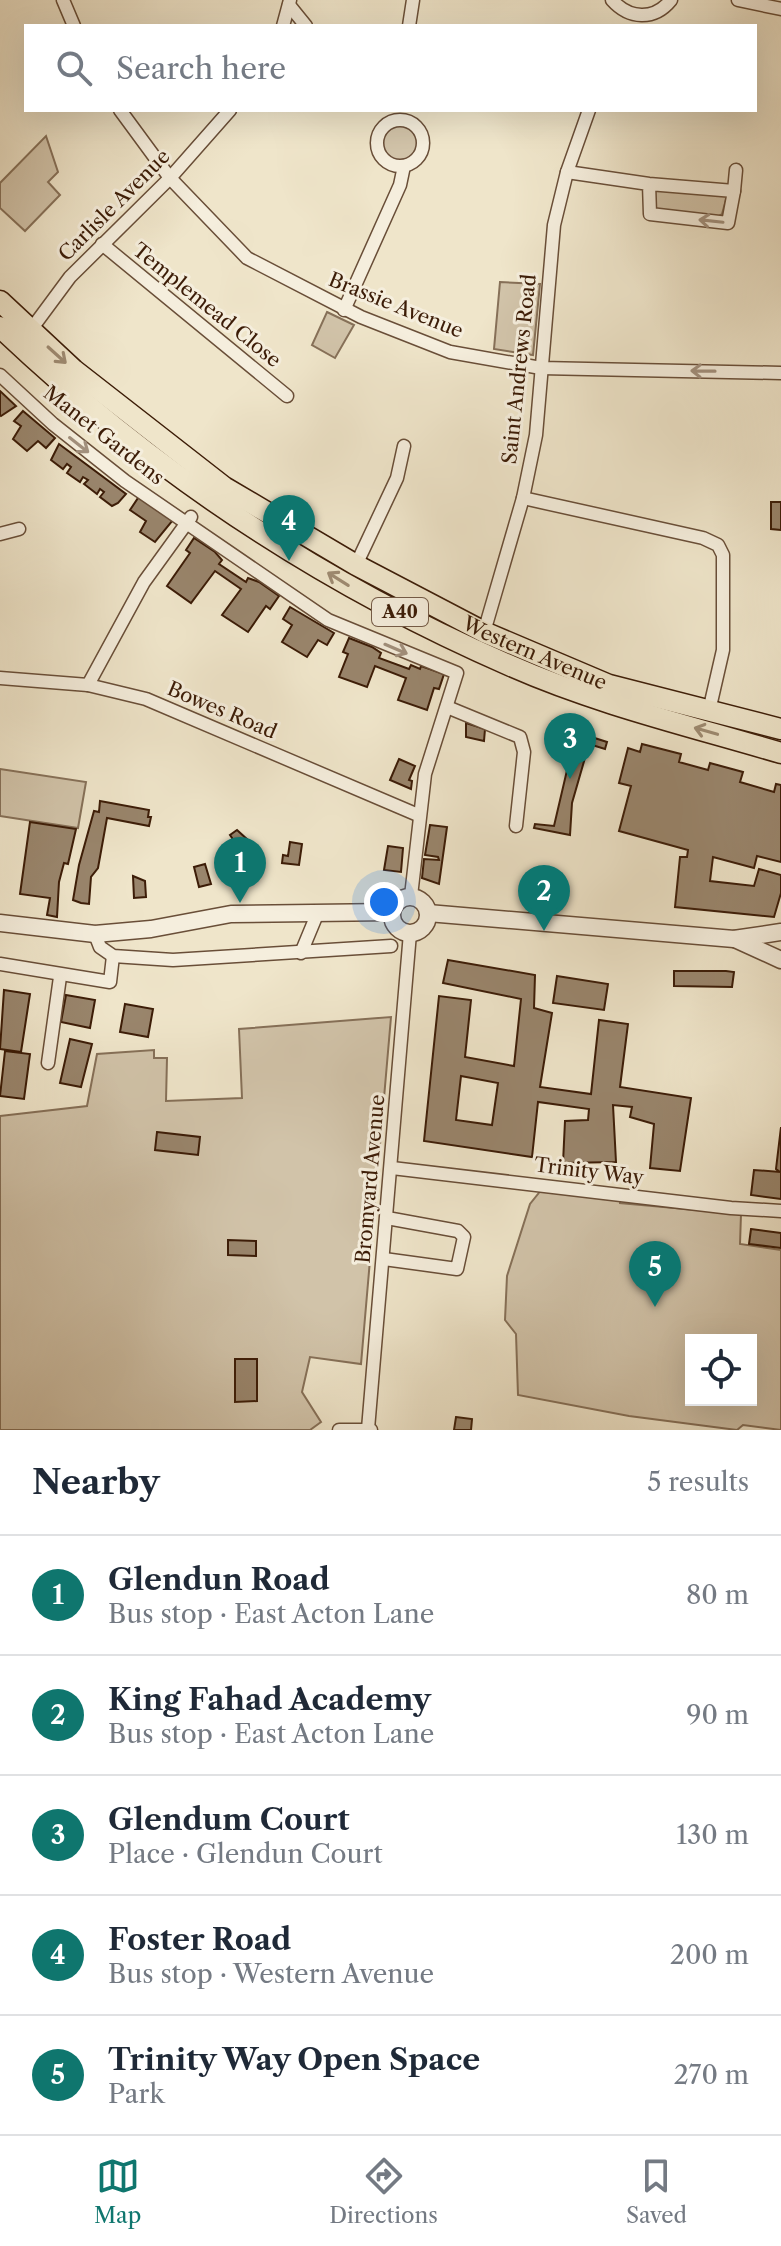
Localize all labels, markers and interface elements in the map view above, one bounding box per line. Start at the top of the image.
search box [24,24,757,112]
icon: search [52,46,96,90]
text: Search here [116,50,286,87]
street label: Carlisle Avenue [53,144,175,266]
one-way arrow [698,214,725,229]
street label: Templemead Close [128,238,286,372]
street label: Brassie Avenue [325,267,467,343]
street label: Saint Andrews Road [497,273,541,465]
one-way arrow [46,345,66,363]
one-way arrow [690,363,717,379]
street label: Manet Gardens [39,381,169,489]
one-way arrow [68,437,89,454]
pin: 4 [263,495,315,561]
one-way arrow [327,571,350,587]
road number: A40 [372,598,428,626]
street label: Western Avenue [457,610,610,695]
one-way arrow [384,643,408,658]
street label: Bowes Road [164,676,280,744]
pin: 3 [544,713,596,779]
one-way arrow [694,723,720,738]
pin: 1 [214,837,266,903]
pin: 2 [518,865,570,931]
your location [364,882,404,922]
street label: Bromyard Avenue [351,1094,389,1264]
street label: Trinity Way [533,1152,646,1190]
pin: 5 [629,1241,681,1307]
map controls [685,1334,757,1406]
button: locate [685,1334,757,1406]
text: Nearby [32,1461,160,1503]
text: 5 results [647,1466,749,1498]
text: Glendun Road [108,1561,330,1598]
text: 1 [52,1579,64,1611]
text: 80 m [686,1579,749,1611]
text: Bus stop · East Acton Lane [108,1598,434,1630]
text: King Fahad Academy [108,1681,431,1718]
text: 2 [50,1699,66,1731]
text: 90 m [686,1699,749,1731]
text: Bus stop · East Acton Lane [108,1718,434,1750]
text: Glendum Court [108,1801,350,1838]
text: 3 [51,1819,65,1851]
text: 130 m [676,1819,749,1851]
text: Place · Glendun Court [108,1838,383,1870]
text: Foster Road [108,1921,291,1958]
text: 4 [50,1939,66,1971]
text: 200 m [670,1939,749,1971]
text: Bus stop · Western Avenue [108,1958,434,1990]
text: Trinity Way Open Space [108,2041,480,2078]
text: 5 [51,2059,65,2091]
text: 270 m [674,2059,749,2091]
text: Park [108,2078,165,2110]
tab: Map [94,2154,141,2229]
tab: Directions [329,2154,438,2229]
tab: Saved [626,2154,687,2229]

